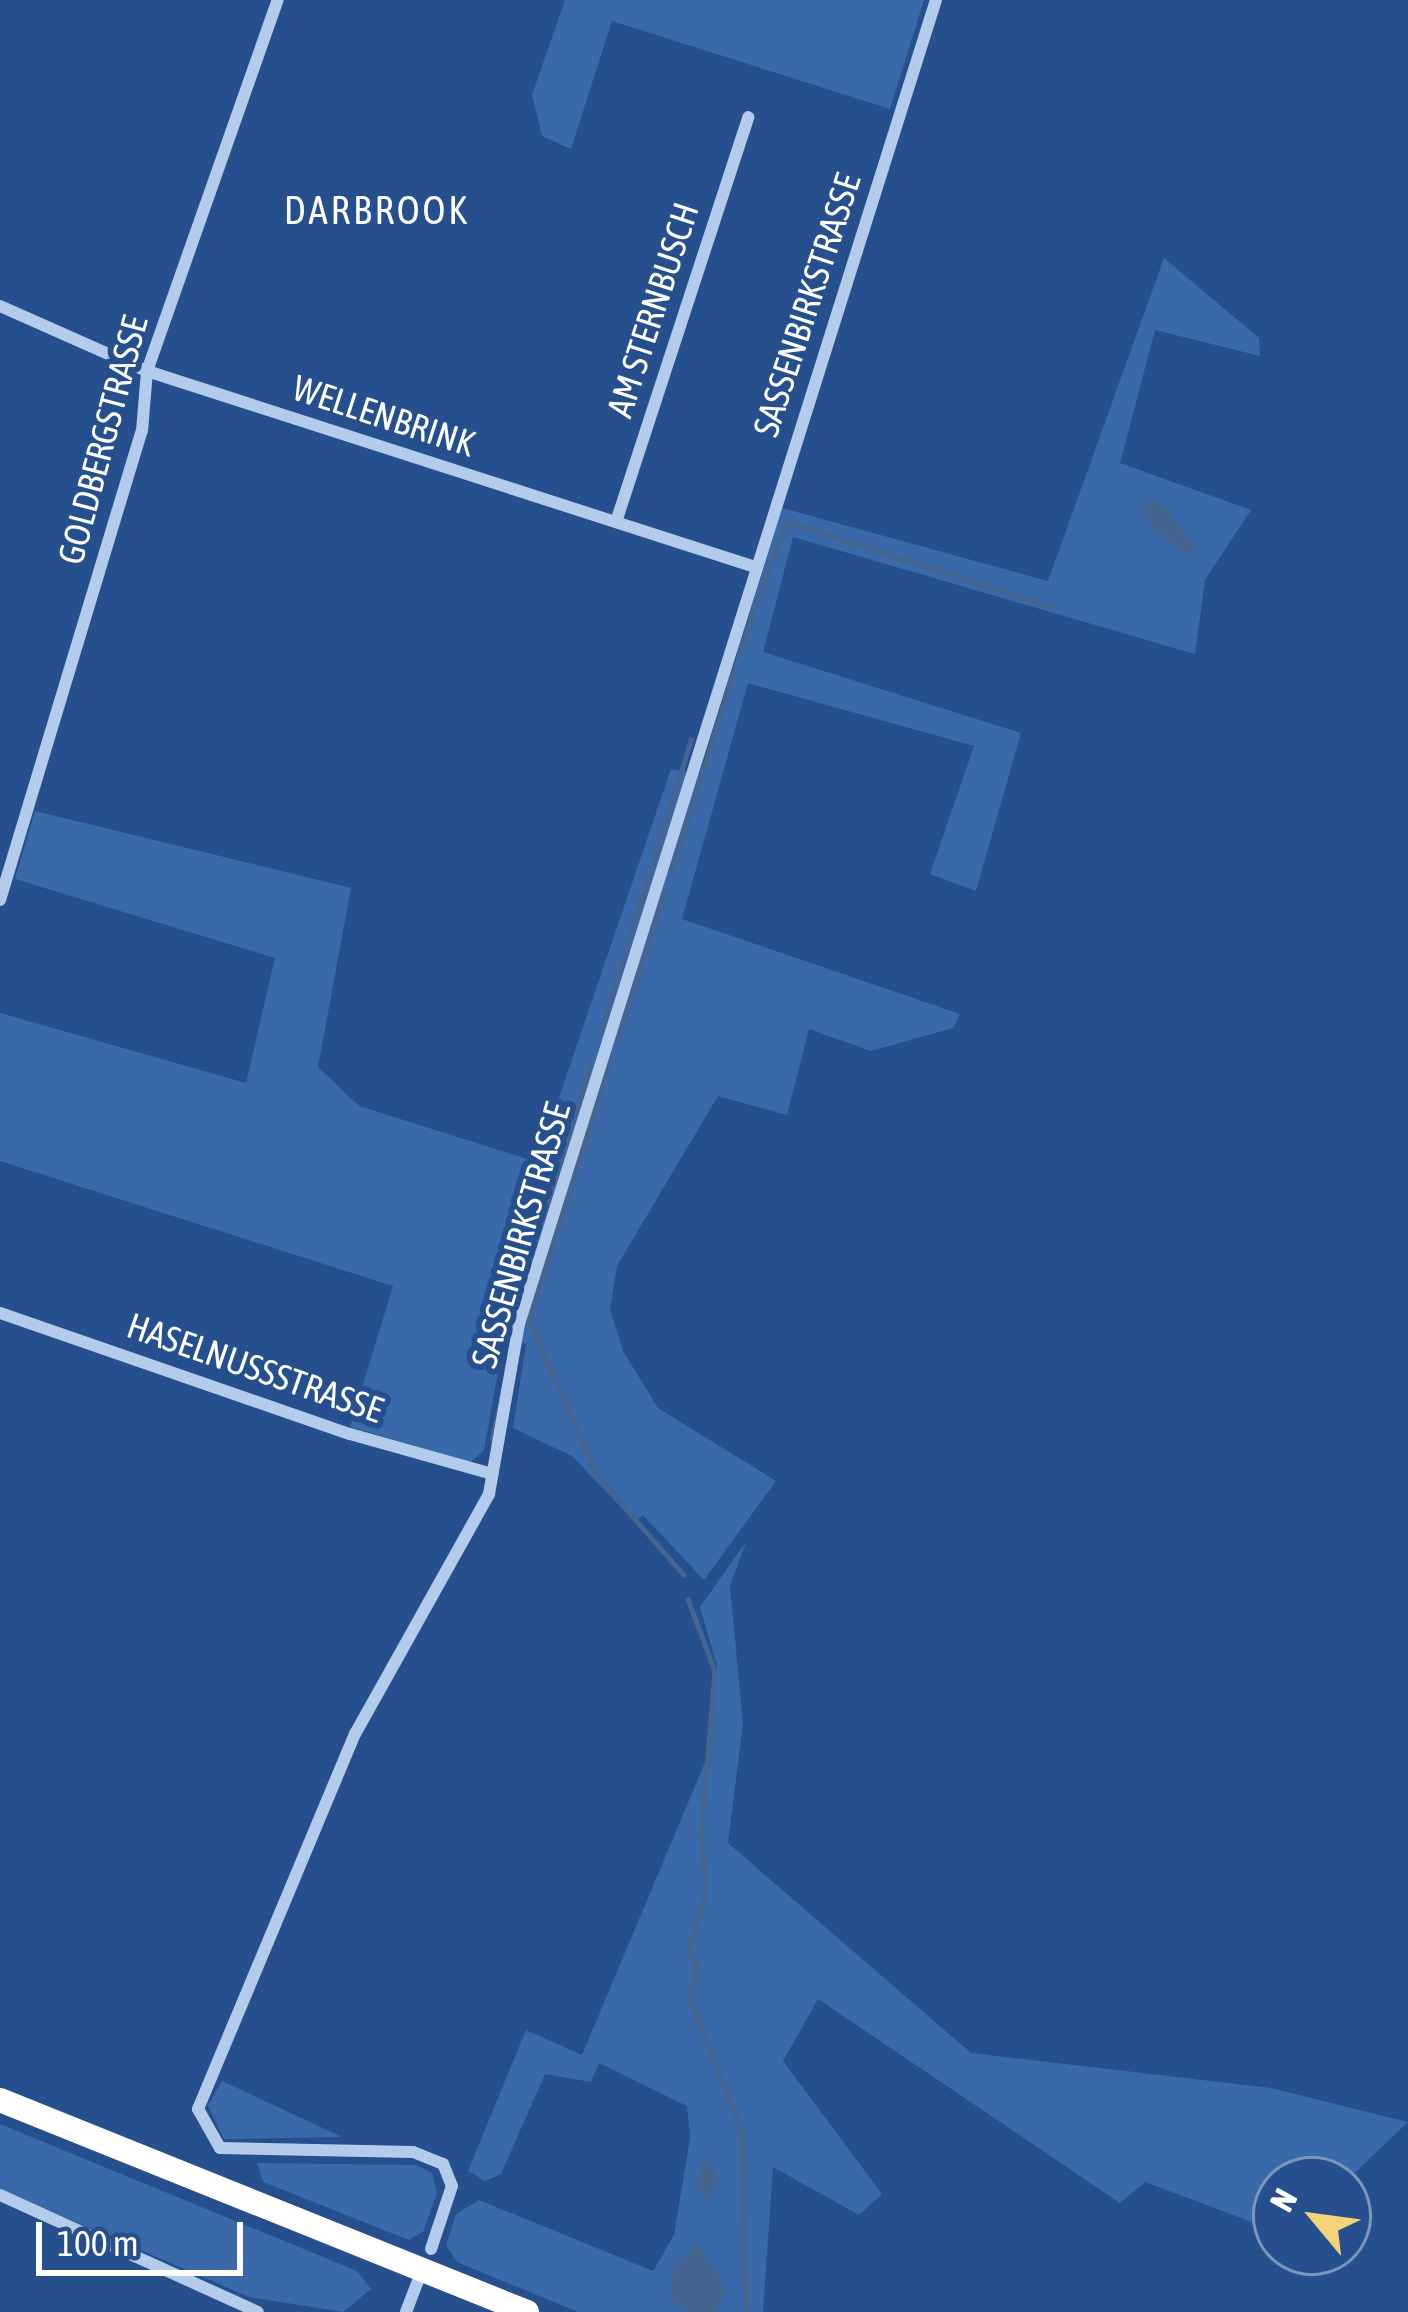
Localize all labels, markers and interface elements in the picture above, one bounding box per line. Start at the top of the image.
street label: SASSENBIRKSTRASSE [744,168,870,442]
district label: DARBROOK [284,187,470,233]
street label: AM STERNBUSCH [598,197,708,423]
street label: GOLDBERGSTRASSE [49,311,157,569]
street label: WELLENBRINK [287,366,481,466]
street label: SASSENBIRKSTRASSE [463,1098,579,1372]
street label: HASELNUSSSTRASSE [121,1304,389,1432]
north arrow [1252,2156,1372,2276]
text: N [1262,2182,1304,2218]
scale bar [42,2198,249,2272]
text: 100 m [57,2222,139,2264]

